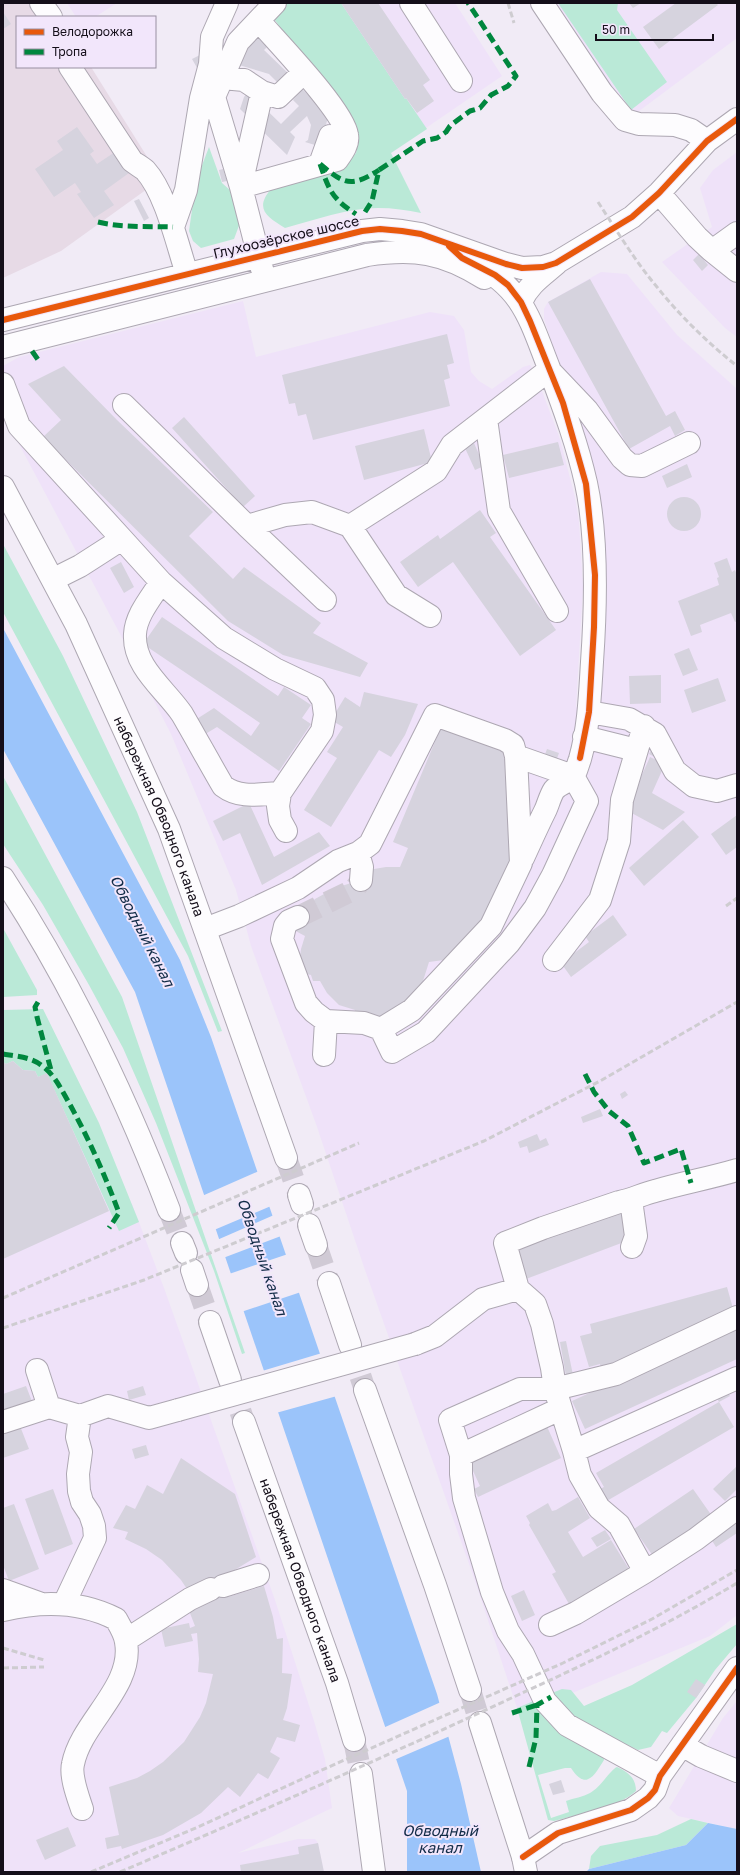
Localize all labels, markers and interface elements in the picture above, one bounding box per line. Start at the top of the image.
legend [16,16,156,68]
scale bar [596,16,713,42]
text: 50 m [602,22,630,37]
text: Велодорожка [52,24,133,39]
text: Тропа [52,44,87,59]
street label: Глухоозёрское шоссе [211,211,361,262]
street label: набережная Обводного канала [111,713,208,919]
water label: Обводный канал [107,872,179,990]
water label: Обводный канал [234,1196,292,1319]
street label: набережная Обводного канала [257,1476,345,1684]
water label: Обводный канал [402,1821,479,1856]

